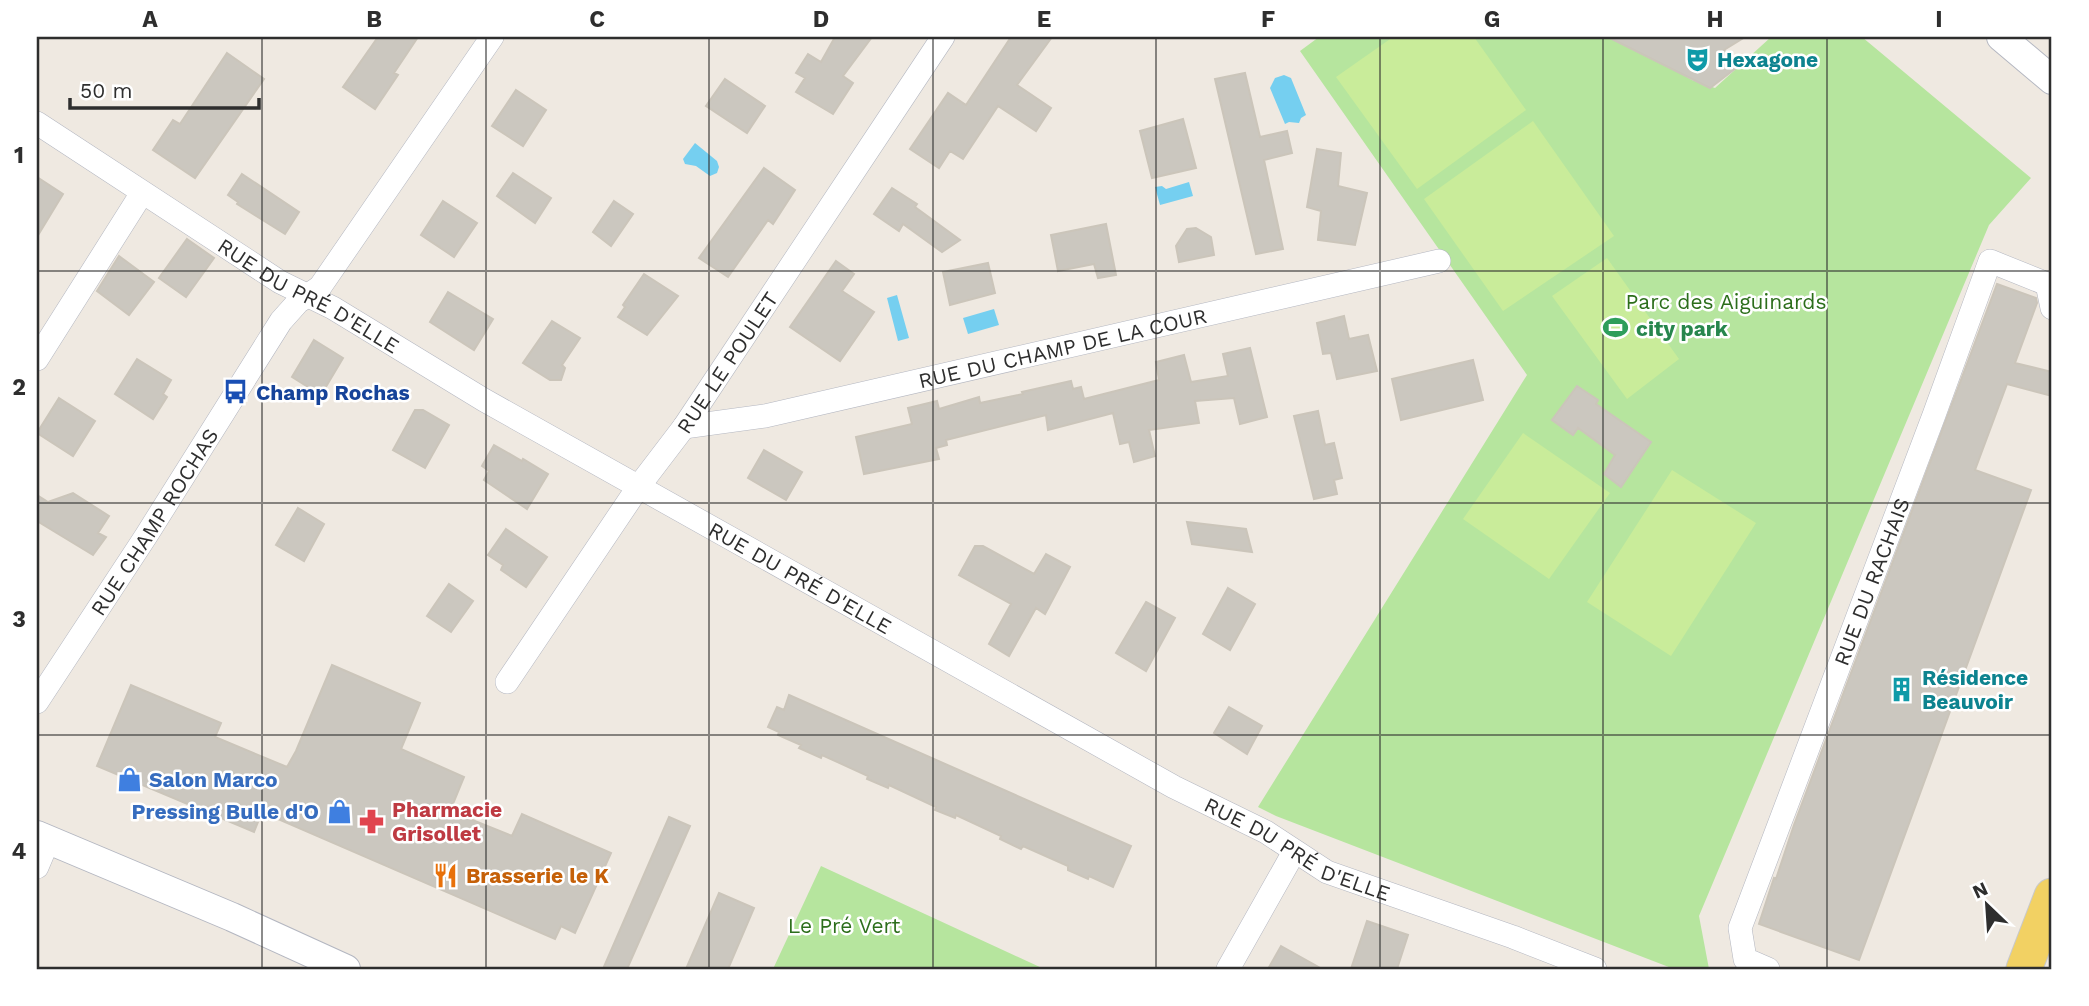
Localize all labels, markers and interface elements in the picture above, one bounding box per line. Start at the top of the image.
text: A [142,6,158,33]
text: B [366,6,382,33]
text: C [589,6,605,33]
text: D [813,6,829,33]
text: E [1037,6,1051,33]
text: F [1261,6,1275,33]
text: G [1484,6,1500,33]
text: H [1706,6,1724,33]
text: I [1935,6,1943,33]
theatre icon: Hexagone [1683,45,1711,73]
place label: Hexagone [1717,47,1818,72]
scale bar [70,66,259,110]
text: 50 m [80,78,132,103]
text: 1 [14,142,24,169]
street label: RUE DU PRÉ D'ELLE [213,232,404,358]
street label: RUE LE POULET [671,287,783,438]
park label: Parc des Aiguinards [1625,289,1827,314]
street label: RUE DU CHAMP DE LA COUR [916,302,1209,393]
sports icon: city park [1602,314,1630,342]
place label: city park [1636,316,1729,341]
text: 2 [12,374,26,401]
bus stop icon: Champ Rochas [222,378,250,406]
place label: Champ Rochas [256,380,410,405]
street label: RUE CHAMP ROCHAS [85,424,223,620]
street label: RUE DU RACHAIS [1828,494,1914,669]
street label: RUE DU PRÉ D'ELLE [704,516,896,639]
text: 3 [12,606,26,633]
place label: Résidence Beauvoir [1922,665,2028,714]
building icon: Résidence Beauvoir [1888,675,1916,703]
shop icon: Salon Marco [115,765,143,793]
place label: Salon Marco [149,767,278,792]
street label: RUE DU PRÉ D'ELLE [1201,791,1394,906]
shop icon: Pressing Bulle d'O [325,797,353,825]
place label: Pharmacie Grisollet [392,797,502,846]
place label: Pressing Bulle d'O [131,799,319,824]
pharmacy icon: Pharmacie Grisollet [358,807,386,835]
text: 4 [12,838,27,865]
restaurant icon: Brasserie le K [432,861,460,889]
place label: Brasserie le K [466,863,609,888]
north arrow [1952,870,2022,940]
text: N [1969,877,1991,903]
park label: Le Pré Vert [788,913,901,938]

